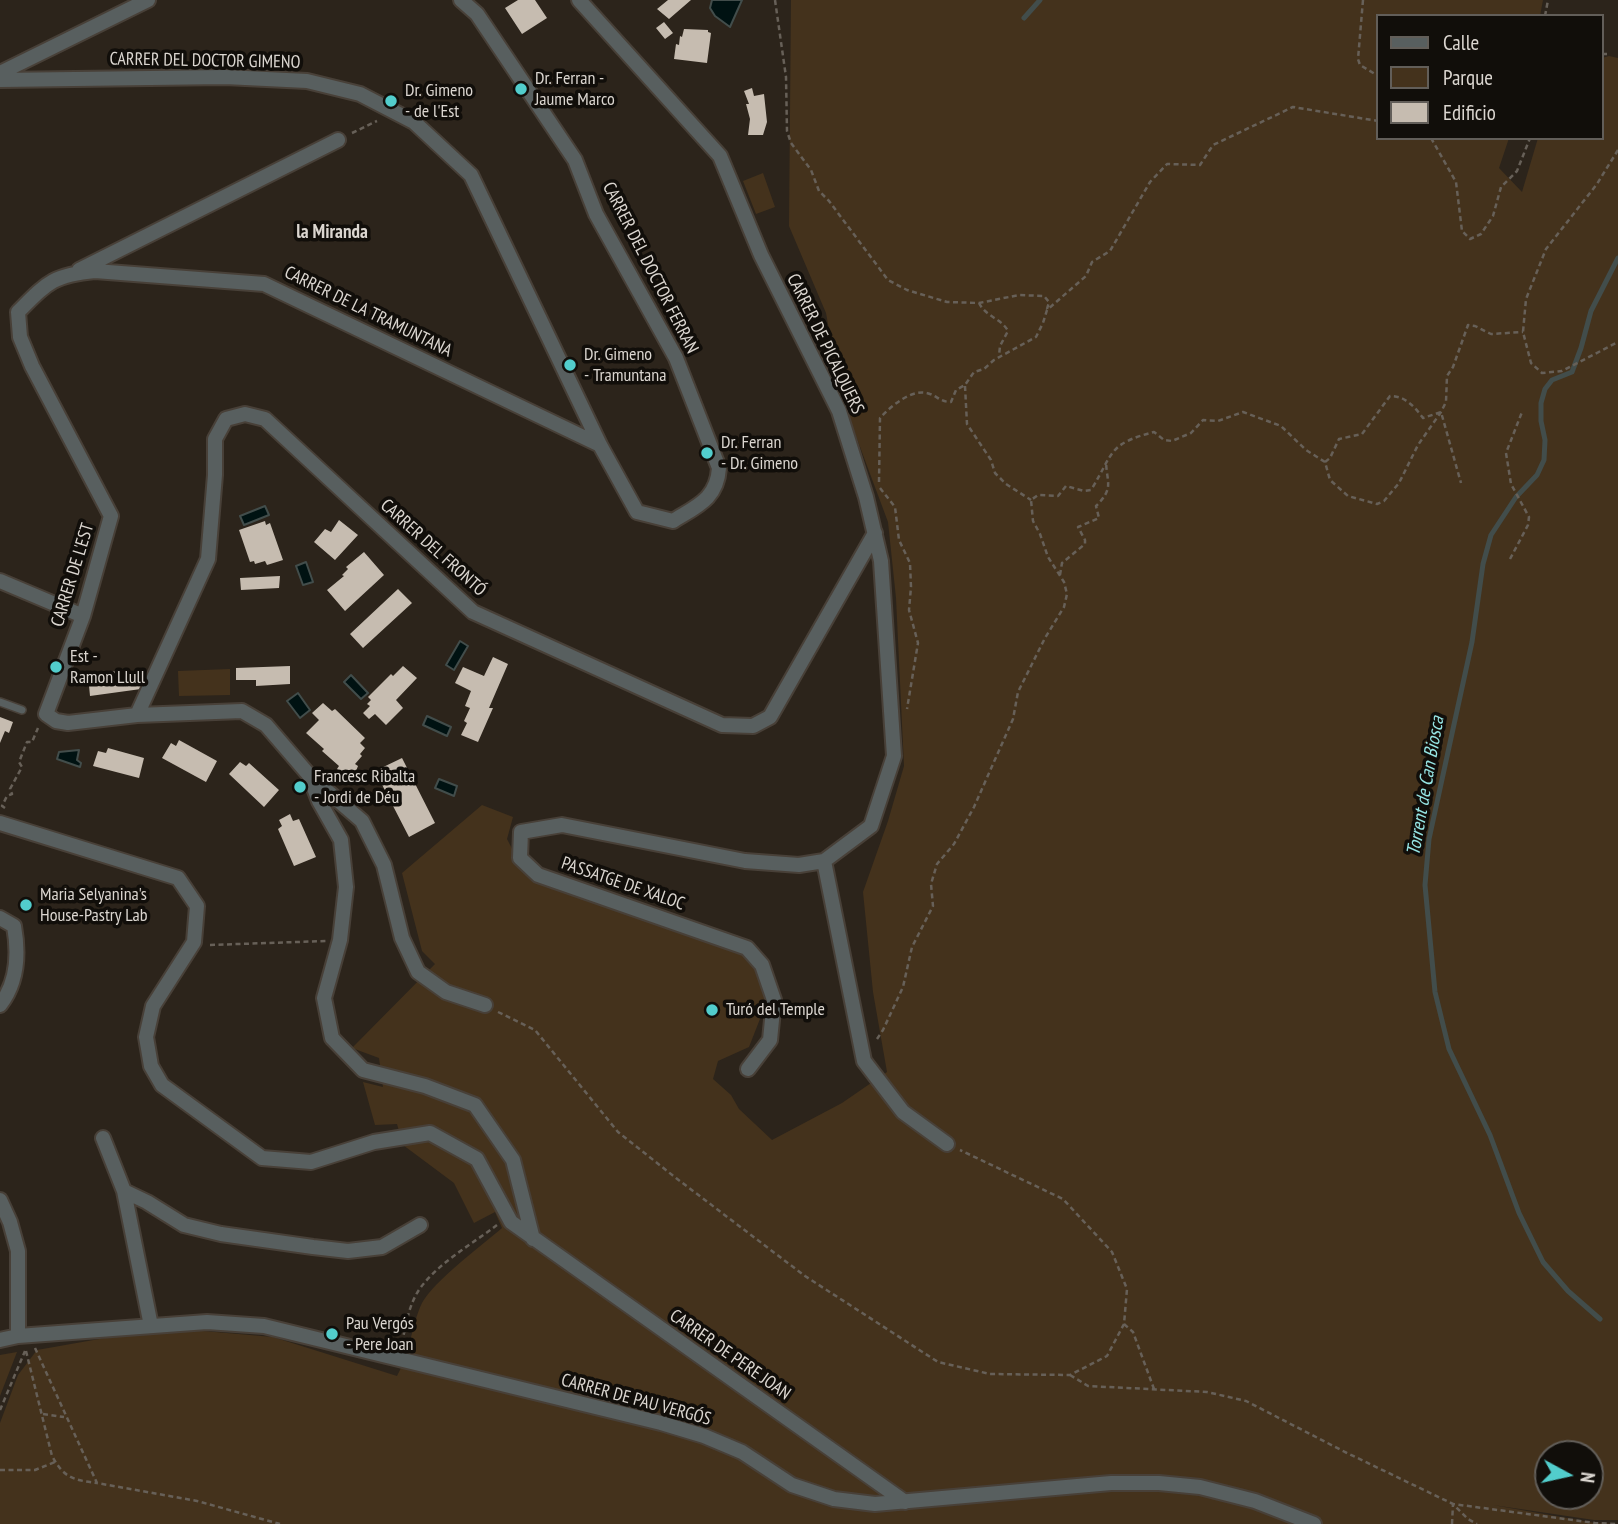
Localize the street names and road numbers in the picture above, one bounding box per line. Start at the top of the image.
street label: CARRER DEL DOCTOR GIMENO [109,49,301,73]
street label: CARRER DEL DOCTOR FERRAN [597,179,703,357]
street label: CARRER DE LA TRAMUNTANA [281,262,455,362]
street label: CARRER DE PICALQUERS [782,270,868,418]
street label: CARRER DEL FRONTÓ [376,495,490,601]
street label: CARRER DE L'EST [47,521,99,629]
street label: PASSATGE DE XALOC [558,853,688,915]
street label: CARRER DE PERE JOAN [665,1305,795,1405]
street label: CARRER DE PAU VERGÓS [559,1370,713,1430]

